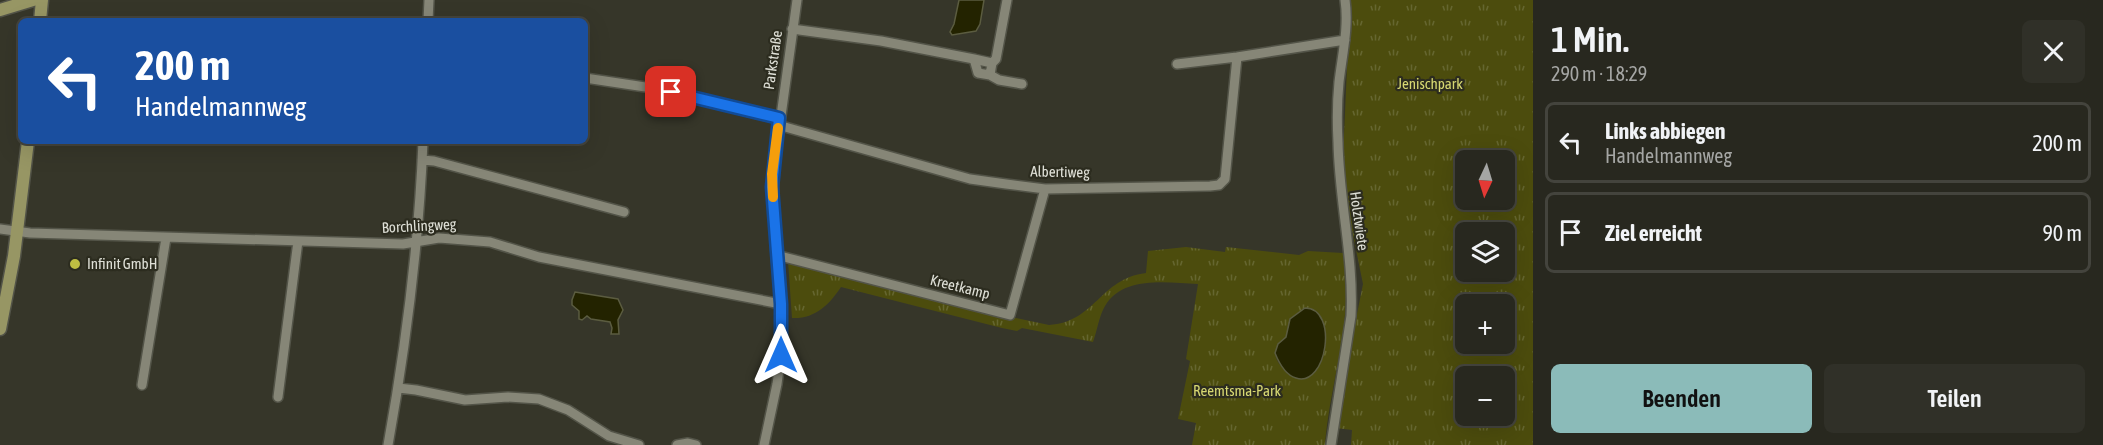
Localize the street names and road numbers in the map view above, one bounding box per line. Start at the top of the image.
street label: Parkstraße [760,29,785,91]
street label: Albertiweg [1030,162,1090,181]
street label: Holztwiete [1347,190,1372,252]
street label: Borchlingweg [381,215,457,236]
street label: Kreetkamp [928,271,992,302]

